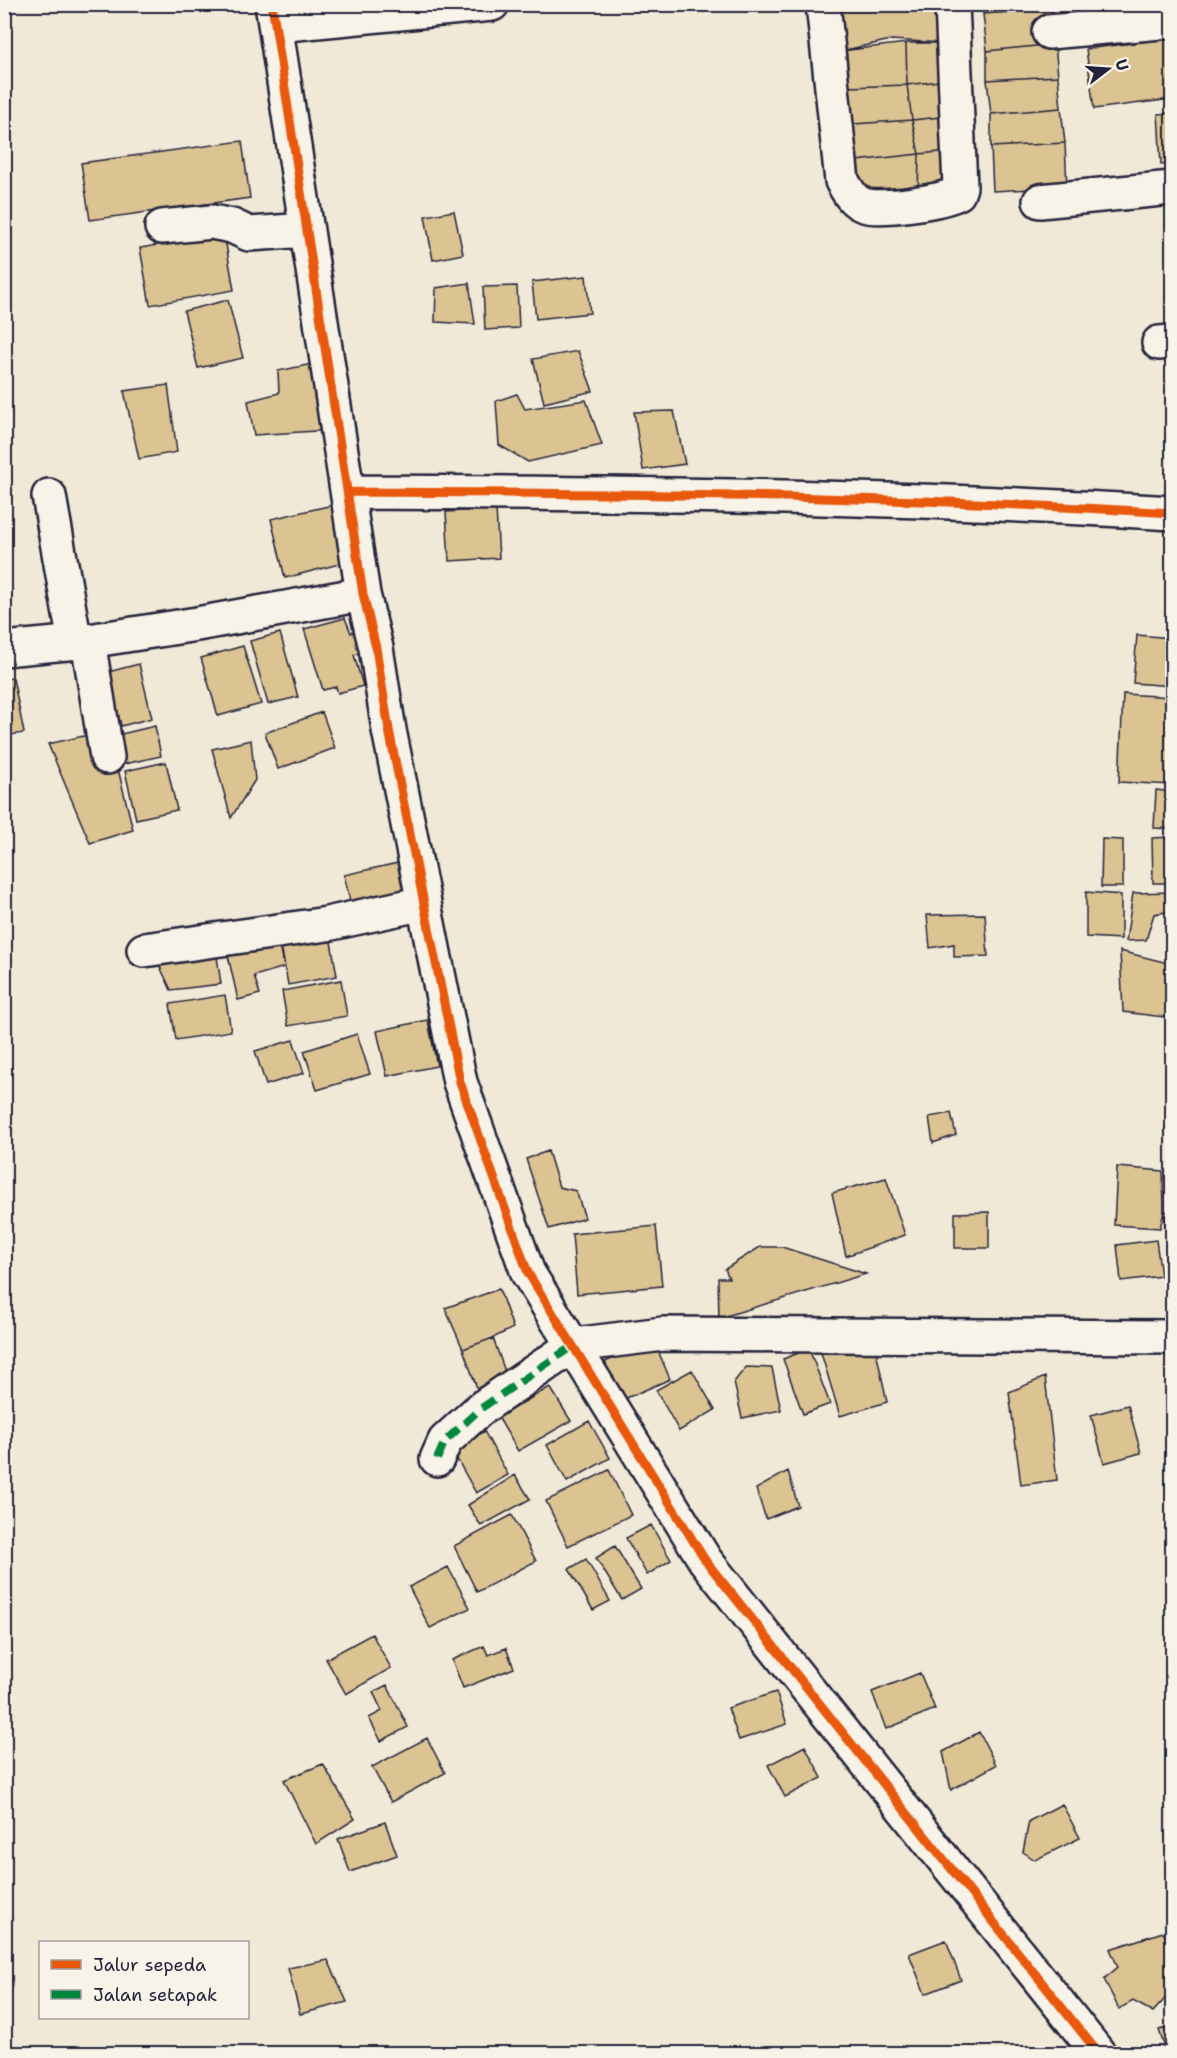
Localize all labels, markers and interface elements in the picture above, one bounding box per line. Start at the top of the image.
north arrow [1078,39,1138,99]
text: U [1110,56,1134,73]
legend [39,1941,249,2019]
text: Jalur sepeda [93,1953,206,1977]
text: Jalan setapak [93,1983,217,2007]

